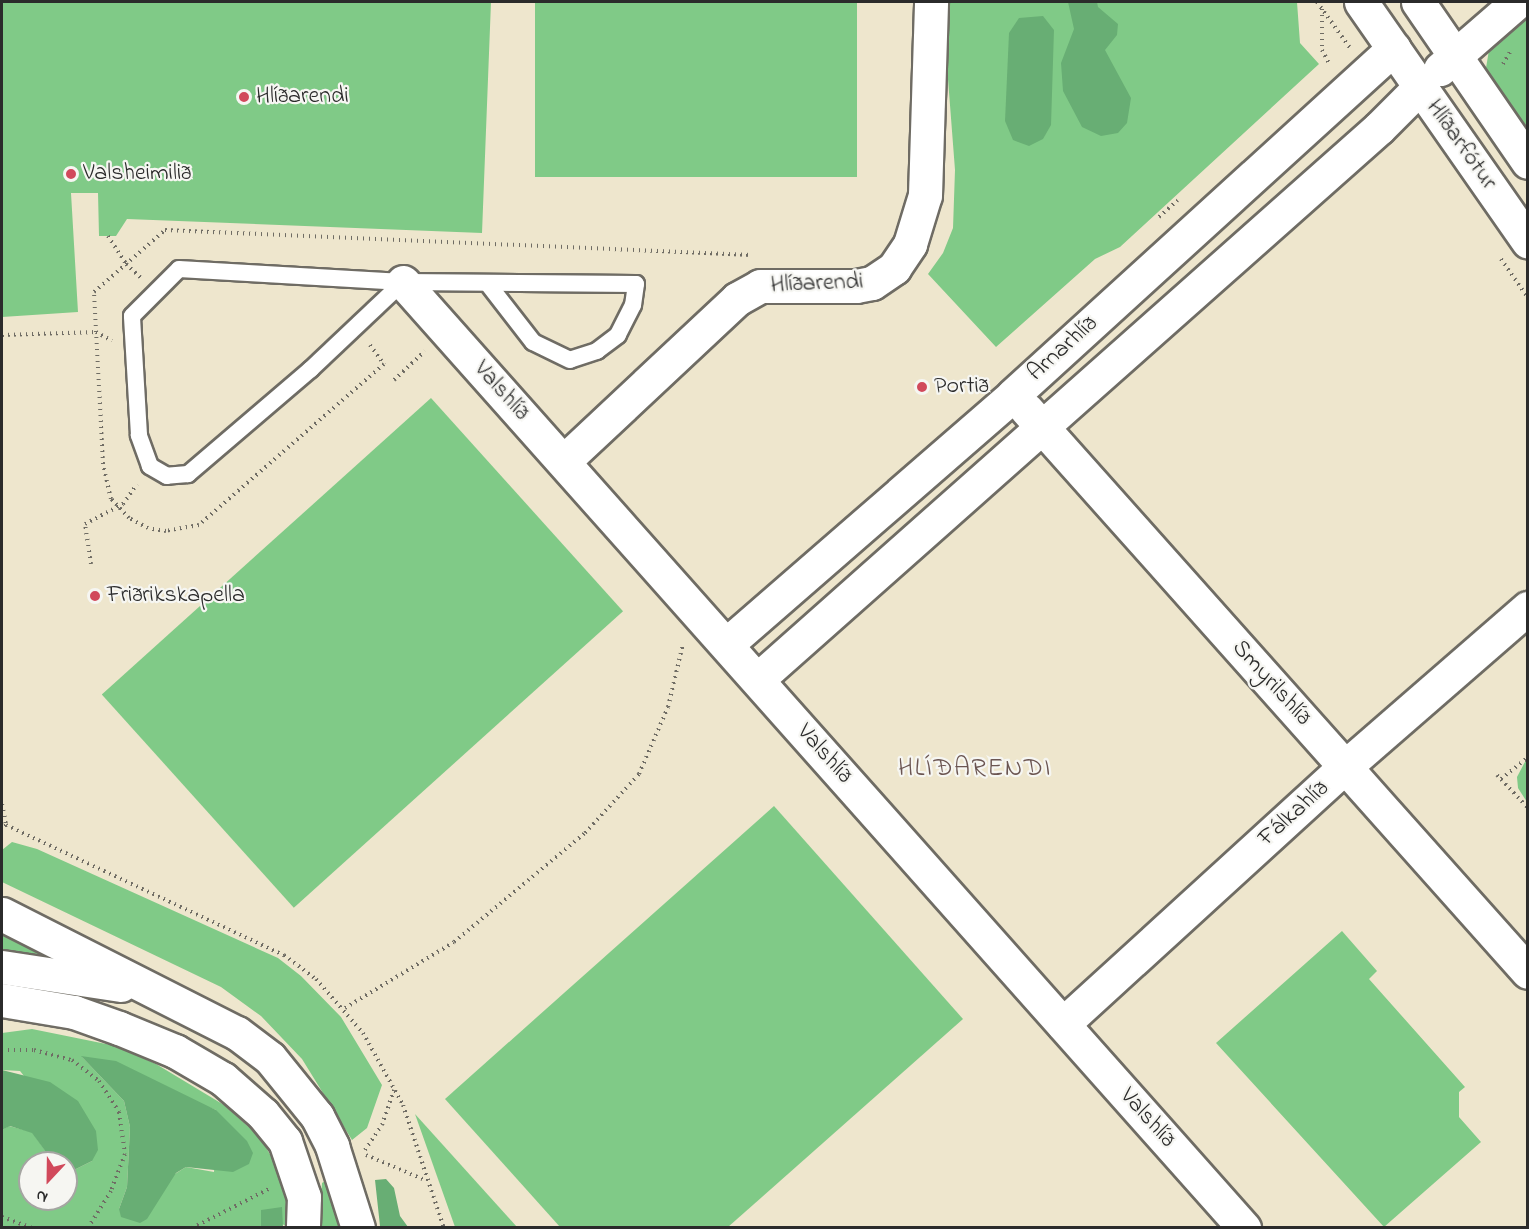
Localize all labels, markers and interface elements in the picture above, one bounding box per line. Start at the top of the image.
place label: Hlíðarendi [256,83,349,111]
marker: Hlíðarendi [237,90,251,104]
street label: Hlíðarfótur [1419,94,1503,196]
place label: Valsheimilið [83,160,191,188]
marker: Valsheimilið [64,167,78,181]
street label: Hlíðarendi [770,268,864,300]
street label: Arnarhlíð [1022,310,1104,388]
street label: Valshlíð [467,355,535,427]
place label: Portið [934,373,989,401]
marker: Portið [915,380,929,394]
place label: Friðrikskapella [107,582,245,610]
marker: Friðrikskapella [88,589,102,603]
street label: Smyrilshlíð [1225,634,1317,732]
street label: Valshlíð [790,718,858,790]
district label: HLÍÐARENDI [898,754,1052,786]
street label: Fálkahlíð [1253,775,1335,853]
street label: Valshlíð [1113,1082,1181,1154]
north arrow [18,1151,78,1211]
text: N [32,1183,52,1209]

